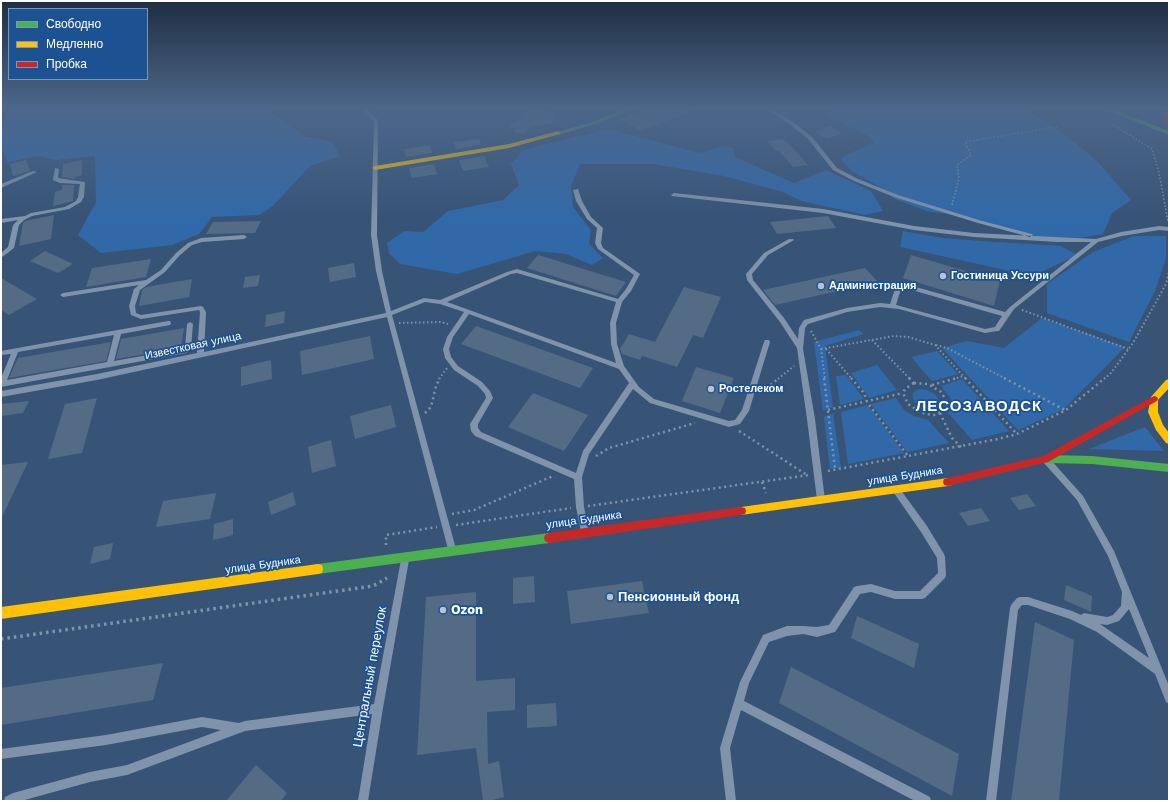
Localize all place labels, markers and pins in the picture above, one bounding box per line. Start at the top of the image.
place label: Гостиница Уссури [951,269,1049,283]
marker: Гостиница Уссури [938,271,948,281]
place label: Администрация [829,279,917,293]
marker: Администрация [816,281,826,291]
place label: Ростелеком [719,382,783,396]
marker: Ростелеком [706,384,716,394]
place label: Пенсионный фонд [618,589,739,605]
marker: Пенсионный фонд [605,592,615,602]
place label: Ozon [451,602,483,618]
marker: Ozon [438,605,448,615]

